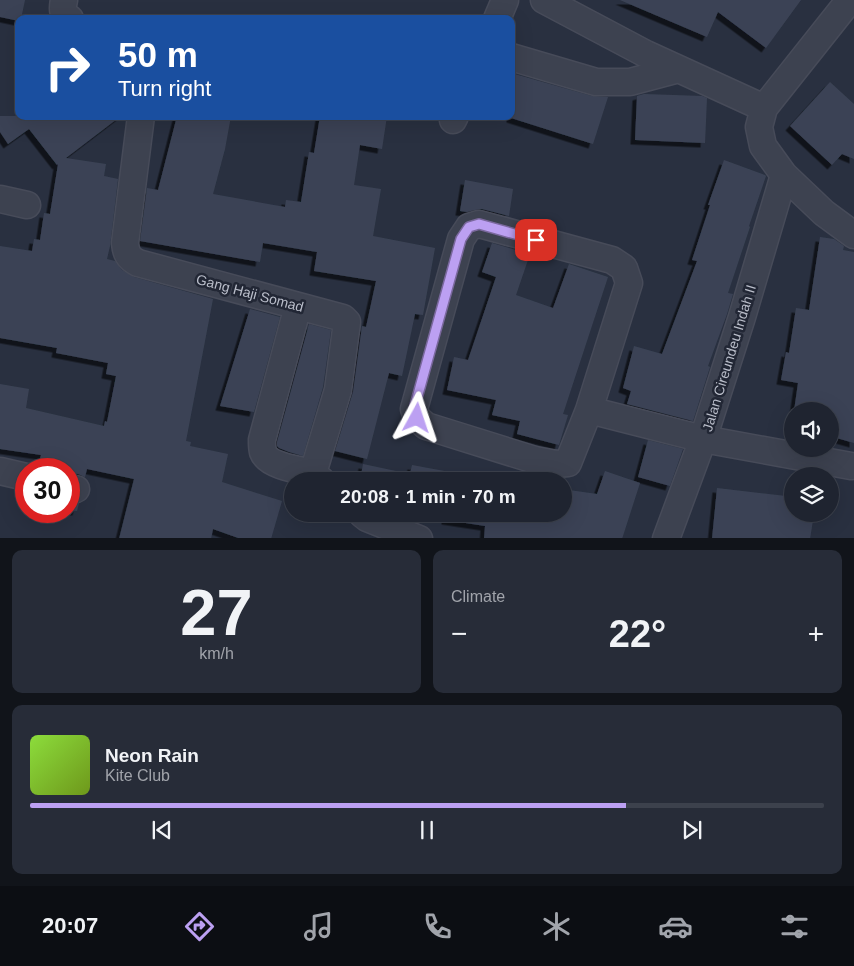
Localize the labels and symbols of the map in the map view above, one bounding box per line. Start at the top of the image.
pin [515,219,557,261]
street label: Gang Haji Somad [195,271,305,315]
street label: Jalan Cireundeu Indah II [699,283,759,433]
position arrow [390,391,442,443]
speed limit sign: 30 [15,458,80,523]

